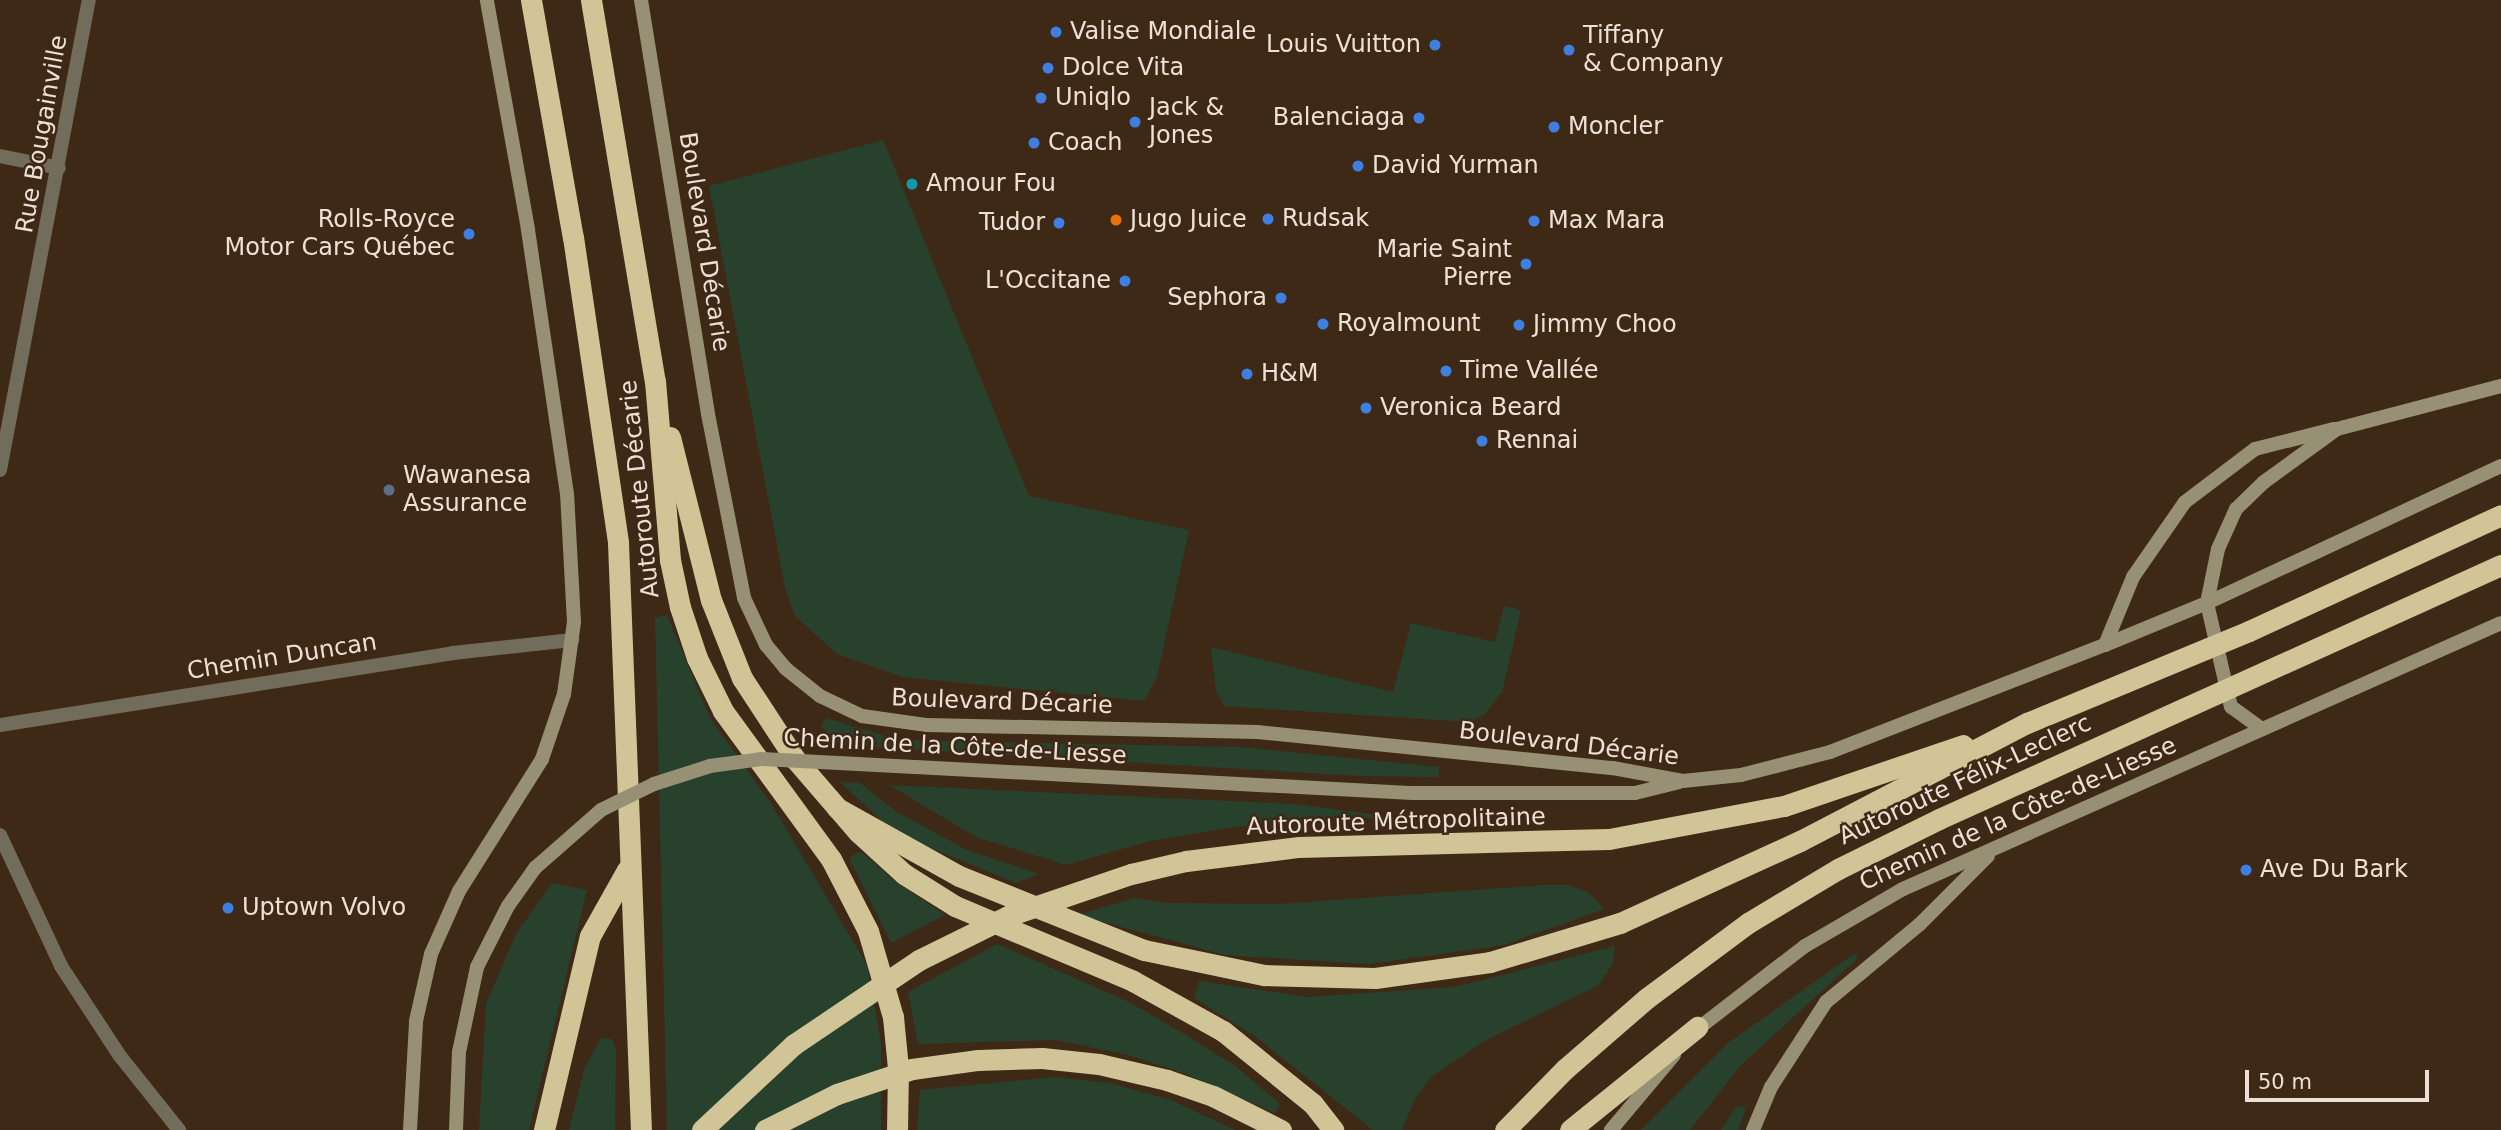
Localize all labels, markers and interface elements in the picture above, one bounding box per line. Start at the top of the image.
place label: Valise Mondiale [1070,18,1256,46]
place label: Tiffany & Company [1583,22,1724,78]
marker: Valise Mondiale [1048,24,1064,40]
place label: Louis Vuitton [1266,31,1421,59]
street label: Rue Bougainville [10,33,74,235]
marker: Louis Vuitton [1427,37,1443,53]
marker: Tiffany & Company [1561,42,1577,58]
place label: Dolce Vita [1062,54,1184,82]
marker: Dolce Vita [1040,60,1056,76]
place label: Uniqlo [1055,84,1131,112]
marker: Uniqlo [1033,90,1049,106]
place label: Jack & Jones [1149,94,1224,150]
place label: Balenciaga [1273,104,1405,132]
marker: Balenciaga [1411,110,1427,126]
place label: Moncler [1568,113,1663,141]
marker: Jack & Jones [1127,114,1143,130]
marker: Moncler [1546,119,1562,135]
place label: Coach [1048,129,1123,157]
street label: Boulevard Décarie [672,130,736,354]
marker: Coach [1026,135,1042,151]
place label: David Yurman [1372,152,1539,180]
marker: David Yurman [1350,158,1366,174]
place label: Amour Fou [926,170,1056,198]
marker: Amour Fou [904,176,920,192]
place label: Rudsak [1282,205,1369,233]
place label: Rolls-Royce Motor Cars Québec [224,206,455,262]
place label: Jugo Juice [1130,206,1247,234]
place label: Max Mara [1548,207,1665,235]
place label: Tudor [979,209,1045,237]
marker: Rudsak [1260,211,1276,227]
marker: Jugo Juice [1108,212,1124,228]
marker: Max Mara [1526,213,1542,229]
marker: Tudor [1051,215,1067,231]
marker: Rolls-Royce Motor Cars Québec [461,226,477,242]
place label: Marie Saint Pierre [1376,236,1512,292]
marker: Marie Saint Pierre [1518,256,1534,272]
place label: L'Occitane [985,267,1111,295]
marker: L'Occitane [1117,273,1133,289]
place label: Sephora [1167,284,1267,312]
marker: Sephora [1273,290,1289,306]
place label: Royalmount [1337,310,1481,338]
place label: Jimmy Choo [1533,311,1677,339]
marker: Royalmount [1315,316,1331,332]
marker: Jimmy Choo [1511,317,1527,333]
place label: Time Vallée [1460,357,1598,385]
place label: H&M [1261,360,1318,388]
marker: Time Vallée [1438,363,1454,379]
marker: H&M [1239,366,1255,382]
street label: Autoroute Décarie [614,378,666,600]
place label: Veronica Beard [1380,394,1561,422]
marker: Veronica Beard [1358,400,1374,416]
place label: Rennai [1496,427,1578,455]
marker: Rennai [1474,433,1490,449]
place label: Wawanesa Assurance [403,462,531,518]
marker: Wawanesa Assurance [381,482,397,498]
street label: Chemin Duncan [185,628,379,686]
street label: Boulevard Décarie [891,684,1113,720]
street label: Autoroute Félix-Leclerc [1834,709,2096,851]
street label: Boulevard Décarie [1457,716,1681,772]
street label: Chemin de la Côte-de-Liesse [783,724,1127,770]
street label: Chemin de la Côte-de-Liesse [1855,731,2181,897]
street label: Autoroute Métropolitaine [1246,802,1546,842]
place label: Ave Du Bark [2260,856,2408,884]
marker: Ave Du Bark [2238,862,2254,878]
place label: Uptown Volvo [242,894,406,922]
marker: Uptown Volvo [220,900,236,916]
scale bar [2249,1056,2433,1100]
text: 50 m [2258,1070,2312,1094]

